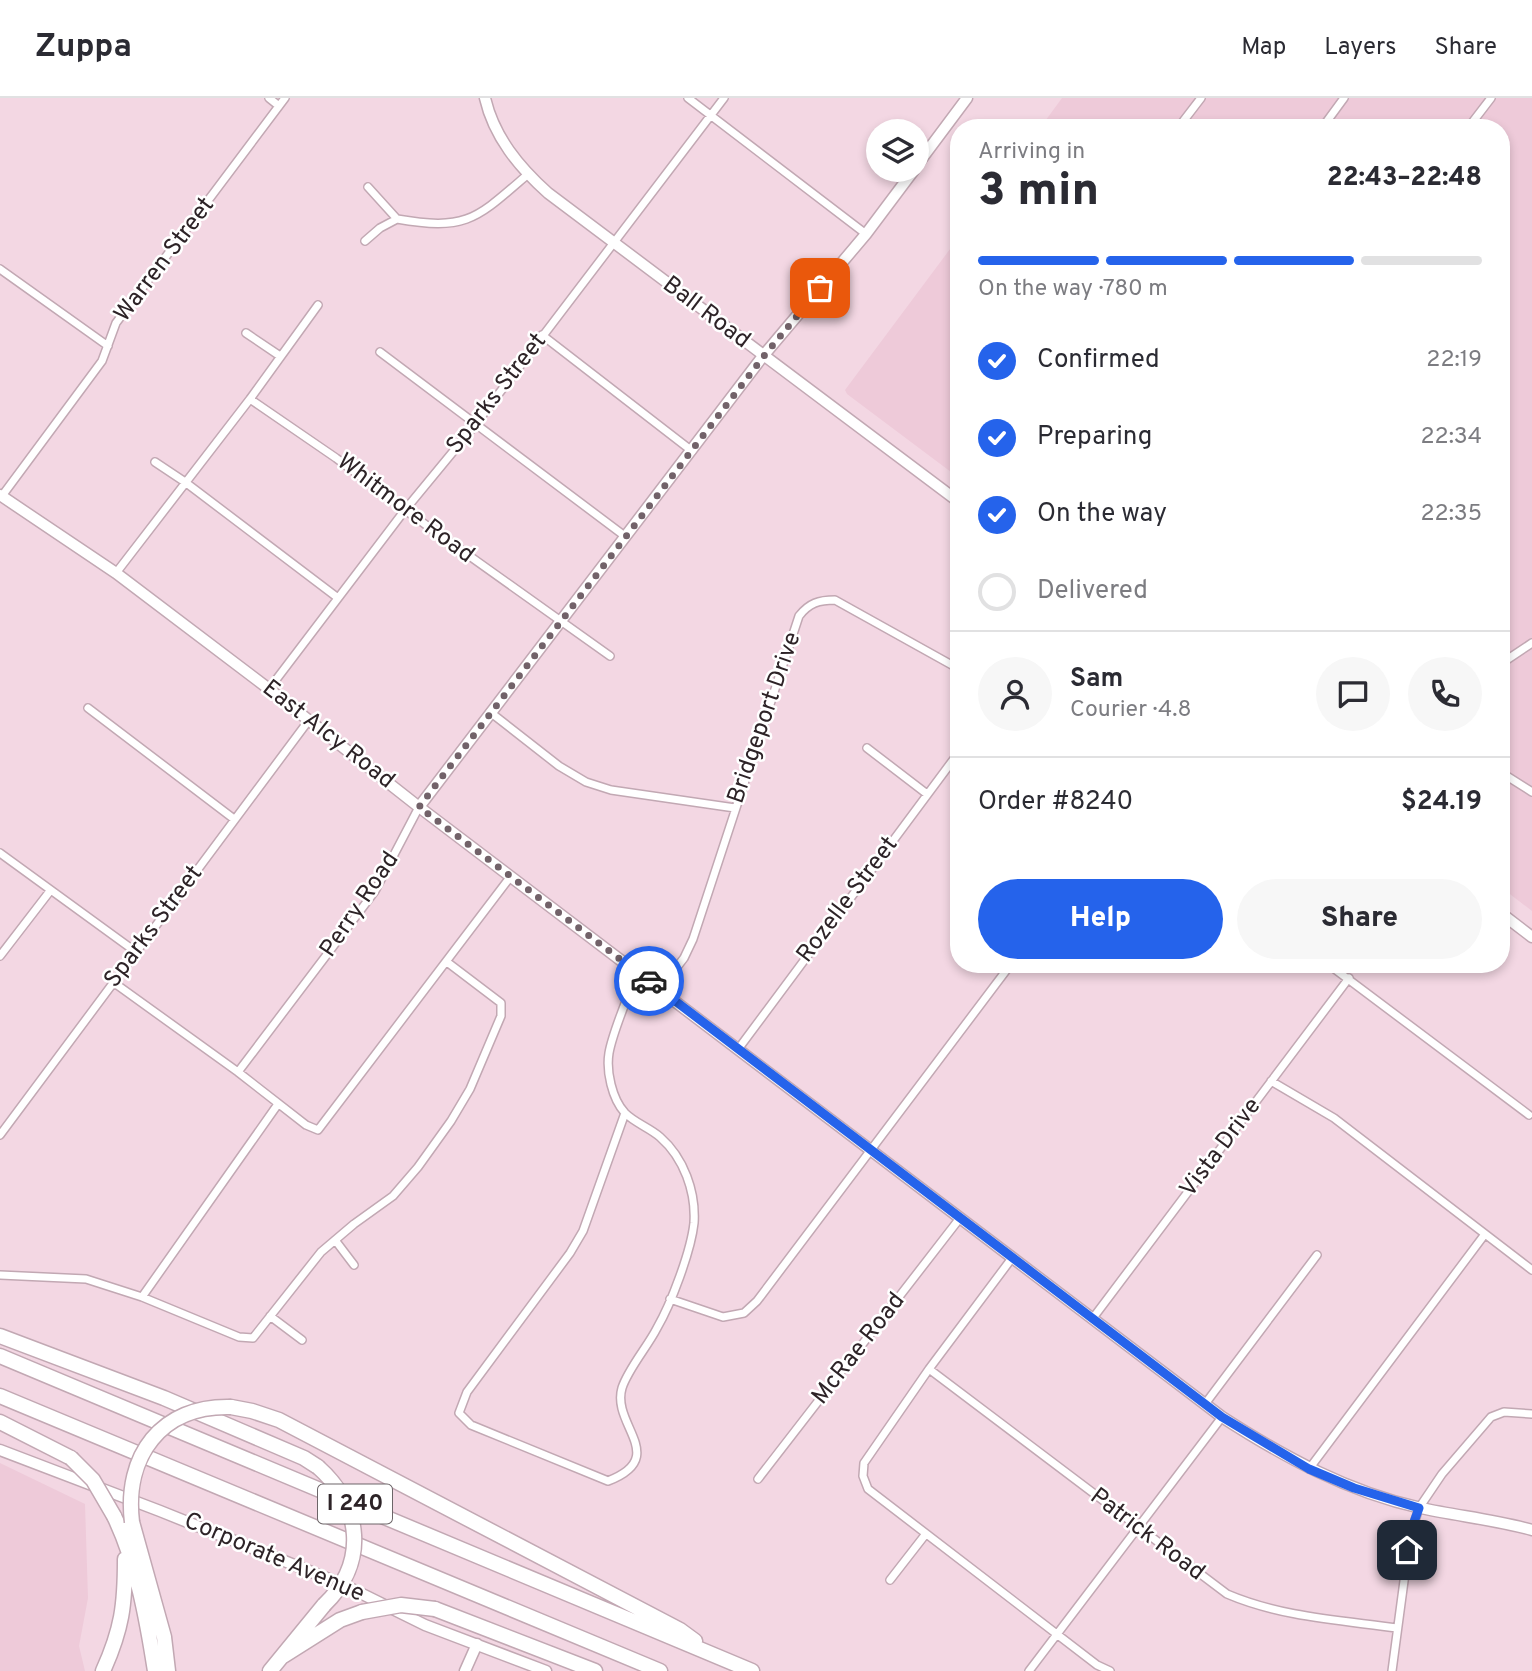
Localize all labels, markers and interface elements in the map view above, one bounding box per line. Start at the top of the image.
text: Zuppa [35,27,132,69]
text: Map [1241,33,1286,63]
text: Layers [1324,33,1396,63]
text: Share [1434,33,1497,63]
map controls [866,119,929,182]
button: layers [866,119,929,182]
text: Arriving in [978,138,1085,167]
text: 22:43–22:48 [1327,162,1482,195]
text: 3 min [978,163,1099,222]
street label: Warren Street [108,192,222,328]
pin [790,258,850,318]
icon: bag [801,269,839,307]
street label: Ball Road [656,270,756,356]
text: On the way · 780 m [978,275,1168,304]
street label: Sparks Street [440,327,554,461]
icon: check [978,342,1016,380]
text: Confirmed [1037,344,1160,377]
text: 22:19 [1426,346,1482,375]
icon: check [978,419,1016,457]
text: Preparing [1037,421,1152,454]
text: 22:34 [1421,423,1482,452]
street label: Whitmore Road [330,447,480,571]
icon: check [978,496,1016,534]
text: On the way [1037,498,1167,531]
text: 22:35 [1421,500,1482,529]
text: Delivered [1037,575,1148,608]
street label: Bridgeport Drive [722,628,808,808]
button: person [978,657,1052,731]
button: chat [1316,657,1390,731]
button: phone [1408,657,1482,731]
text: Sam [1070,663,1123,696]
street label: East Alcy Road [256,674,400,796]
text: Courier · 4.8 [1070,696,1191,725]
text: Order #8240 [978,786,1133,819]
text: $24.19 [1401,786,1482,819]
street label: Rozelle Street [791,831,905,969]
street label: Perry Road [314,846,406,964]
street label: Sparks Street [98,860,210,994]
button: Help [978,879,1223,959]
button: Share [1237,879,1482,959]
courier [614,946,684,1016]
icon: car [630,962,668,1000]
street label: Vista Drive [1174,1092,1268,1204]
street label: McRae Road [806,1287,912,1411]
street label: Patrick Road [1084,1482,1210,1588]
road number: I 240 [318,1484,392,1524]
street label: Corporate Avenue [179,1506,369,1610]
pin [1377,1520,1437,1580]
icon: home [1388,1531,1426,1569]

